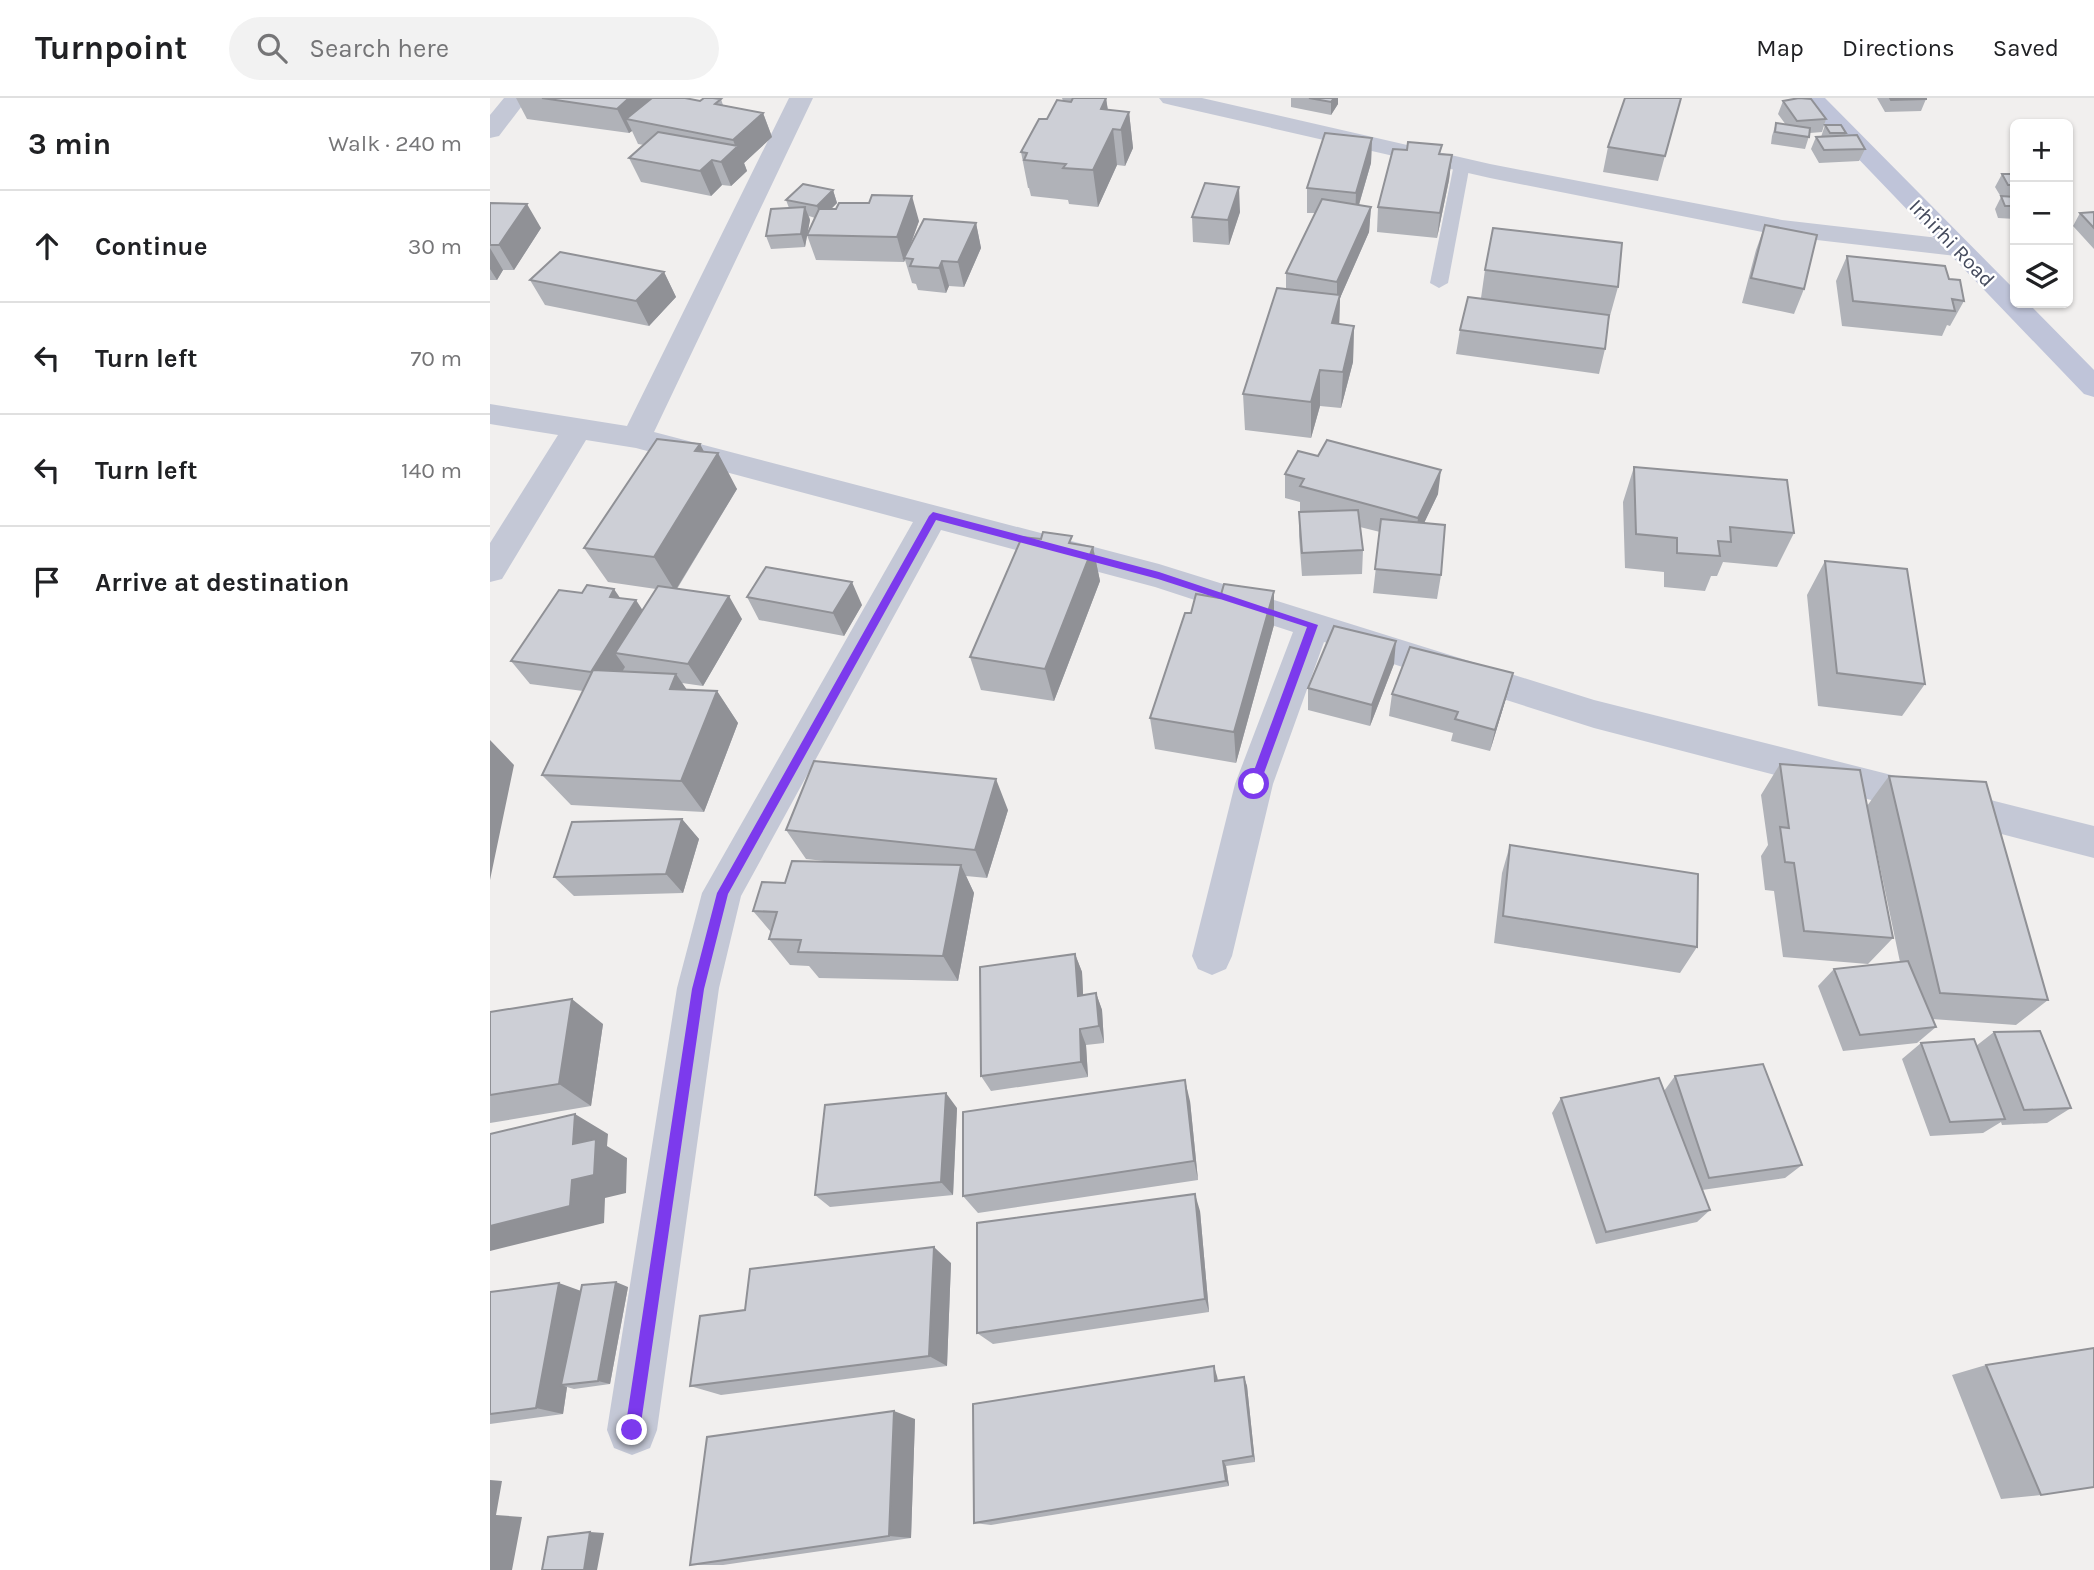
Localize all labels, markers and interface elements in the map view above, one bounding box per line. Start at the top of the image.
search box [229,17,719,80]
text: Turnpoint [35,29,187,67]
icon: search [253,29,291,67]
text: Search here [309,33,449,64]
text: Map [1756,34,1804,62]
text: Directions [1842,34,1955,62]
text: Saved [1993,34,2059,62]
map controls [2010,119,2073,308]
button: + [2010,119,2073,182]
text: 3 min [28,126,111,162]
text: Walk · 240 m [328,130,462,157]
button: − [2010,182,2073,245]
street label: Irhirhi Road [1904,194,2000,292]
icon: ahead [28,227,66,265]
text: Continue [95,231,207,262]
text: 30 m [408,233,462,260]
button: layers [2010,245,2073,308]
icon: left [28,339,66,377]
text: Turn left [95,343,197,374]
text: 70 m [411,345,462,372]
icon: left [28,451,66,489]
text: Turn left [95,455,197,486]
text: 140 m [401,457,462,484]
icon: arrive [28,563,66,601]
text: Arrive at destination [95,567,349,598]
route start [1238,768,1269,799]
route end [616,1414,647,1445]

